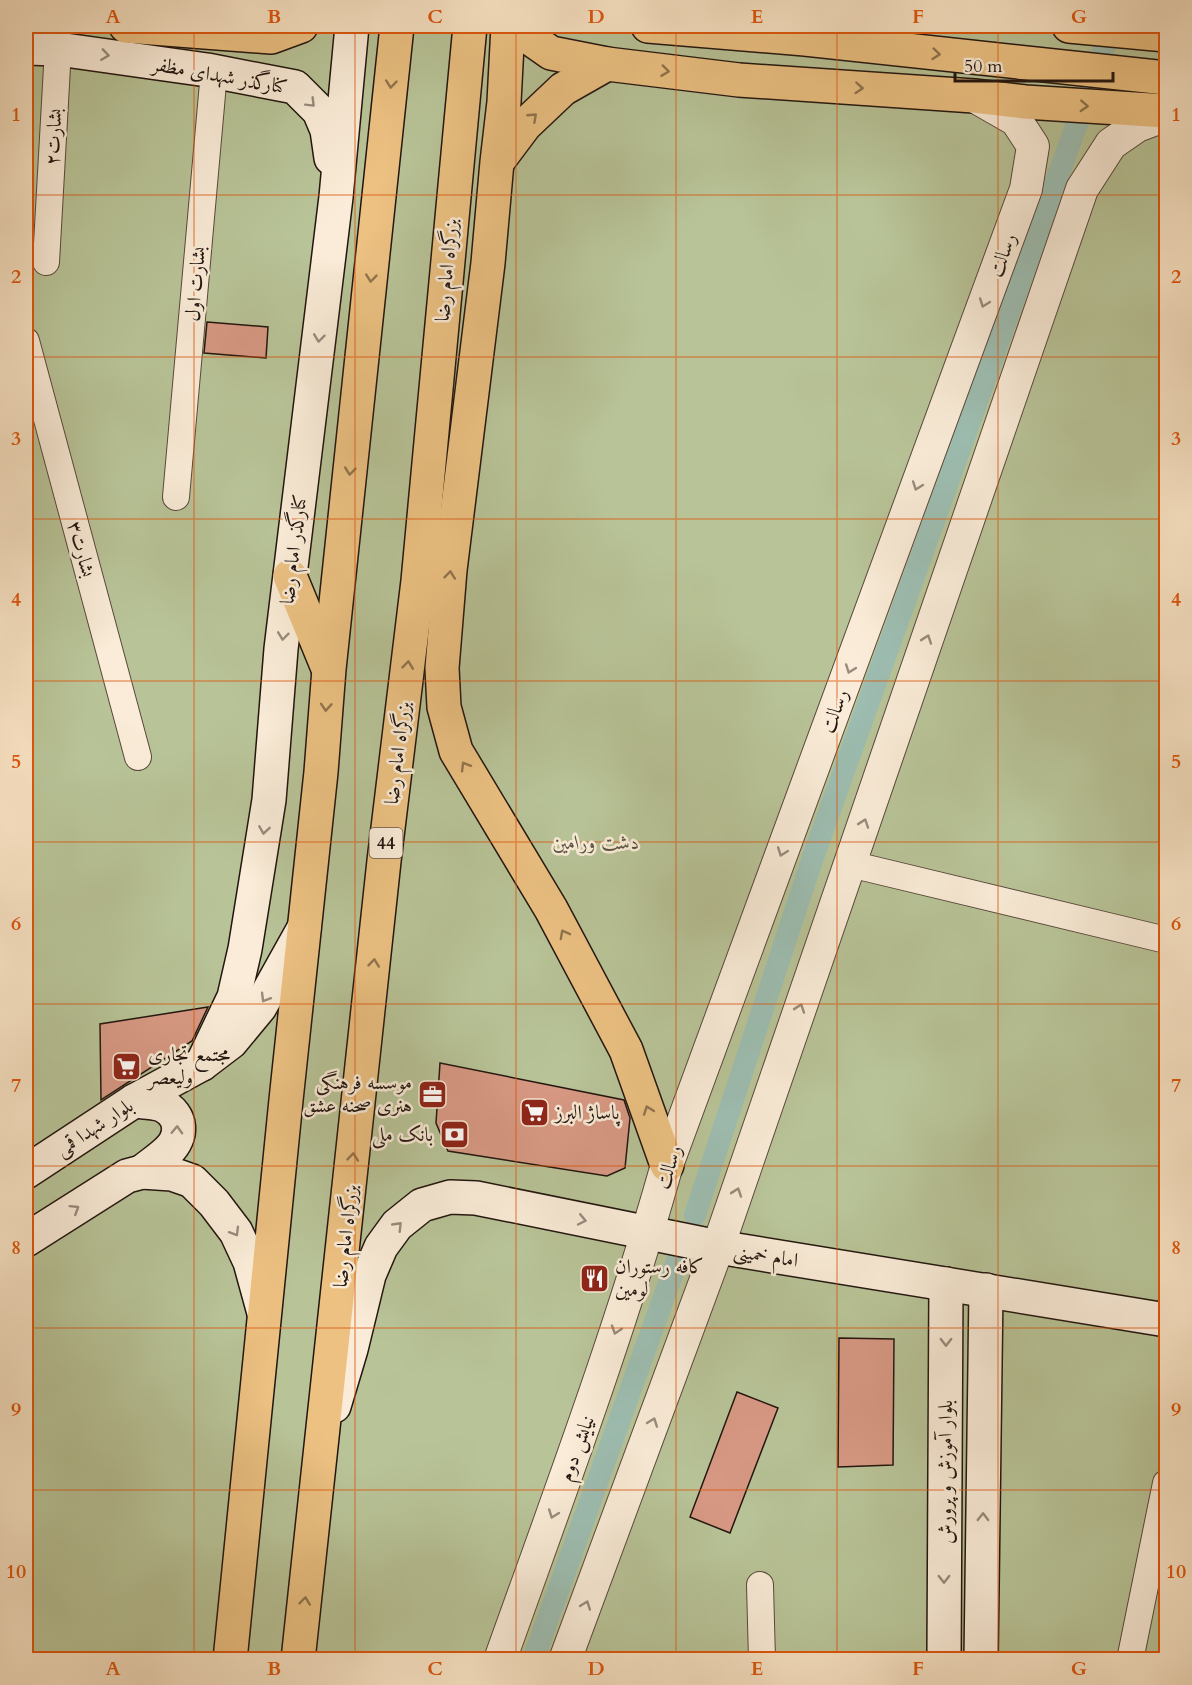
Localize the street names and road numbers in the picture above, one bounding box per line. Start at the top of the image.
street label: کنارگذر شهدای مظفر [148,49,290,101]
street label: بشارت۲ [39,107,69,166]
street label: بزرگراه امام رضا [429,217,468,323]
street label: رسالت [982,229,1023,281]
street label: بشارت اول [179,245,212,323]
street label: کنارگذر امام رضا [272,492,318,606]
street label: بشارت۳ [61,518,102,581]
street label: رسالت [814,685,855,737]
street label: بزرگراه امام رضا [378,700,421,806]
road number: 44 [370,828,402,858]
street label: بلوار شهدا قمی [50,1092,138,1163]
street label: رسالت [649,1142,688,1193]
street label: بزرگراه امام رضا [327,1183,368,1289]
street label: امام خمینی [731,1237,800,1278]
street label: بلوار آموزش و پرورش [932,1400,959,1544]
street label: نیایش دوم [552,1411,605,1486]

